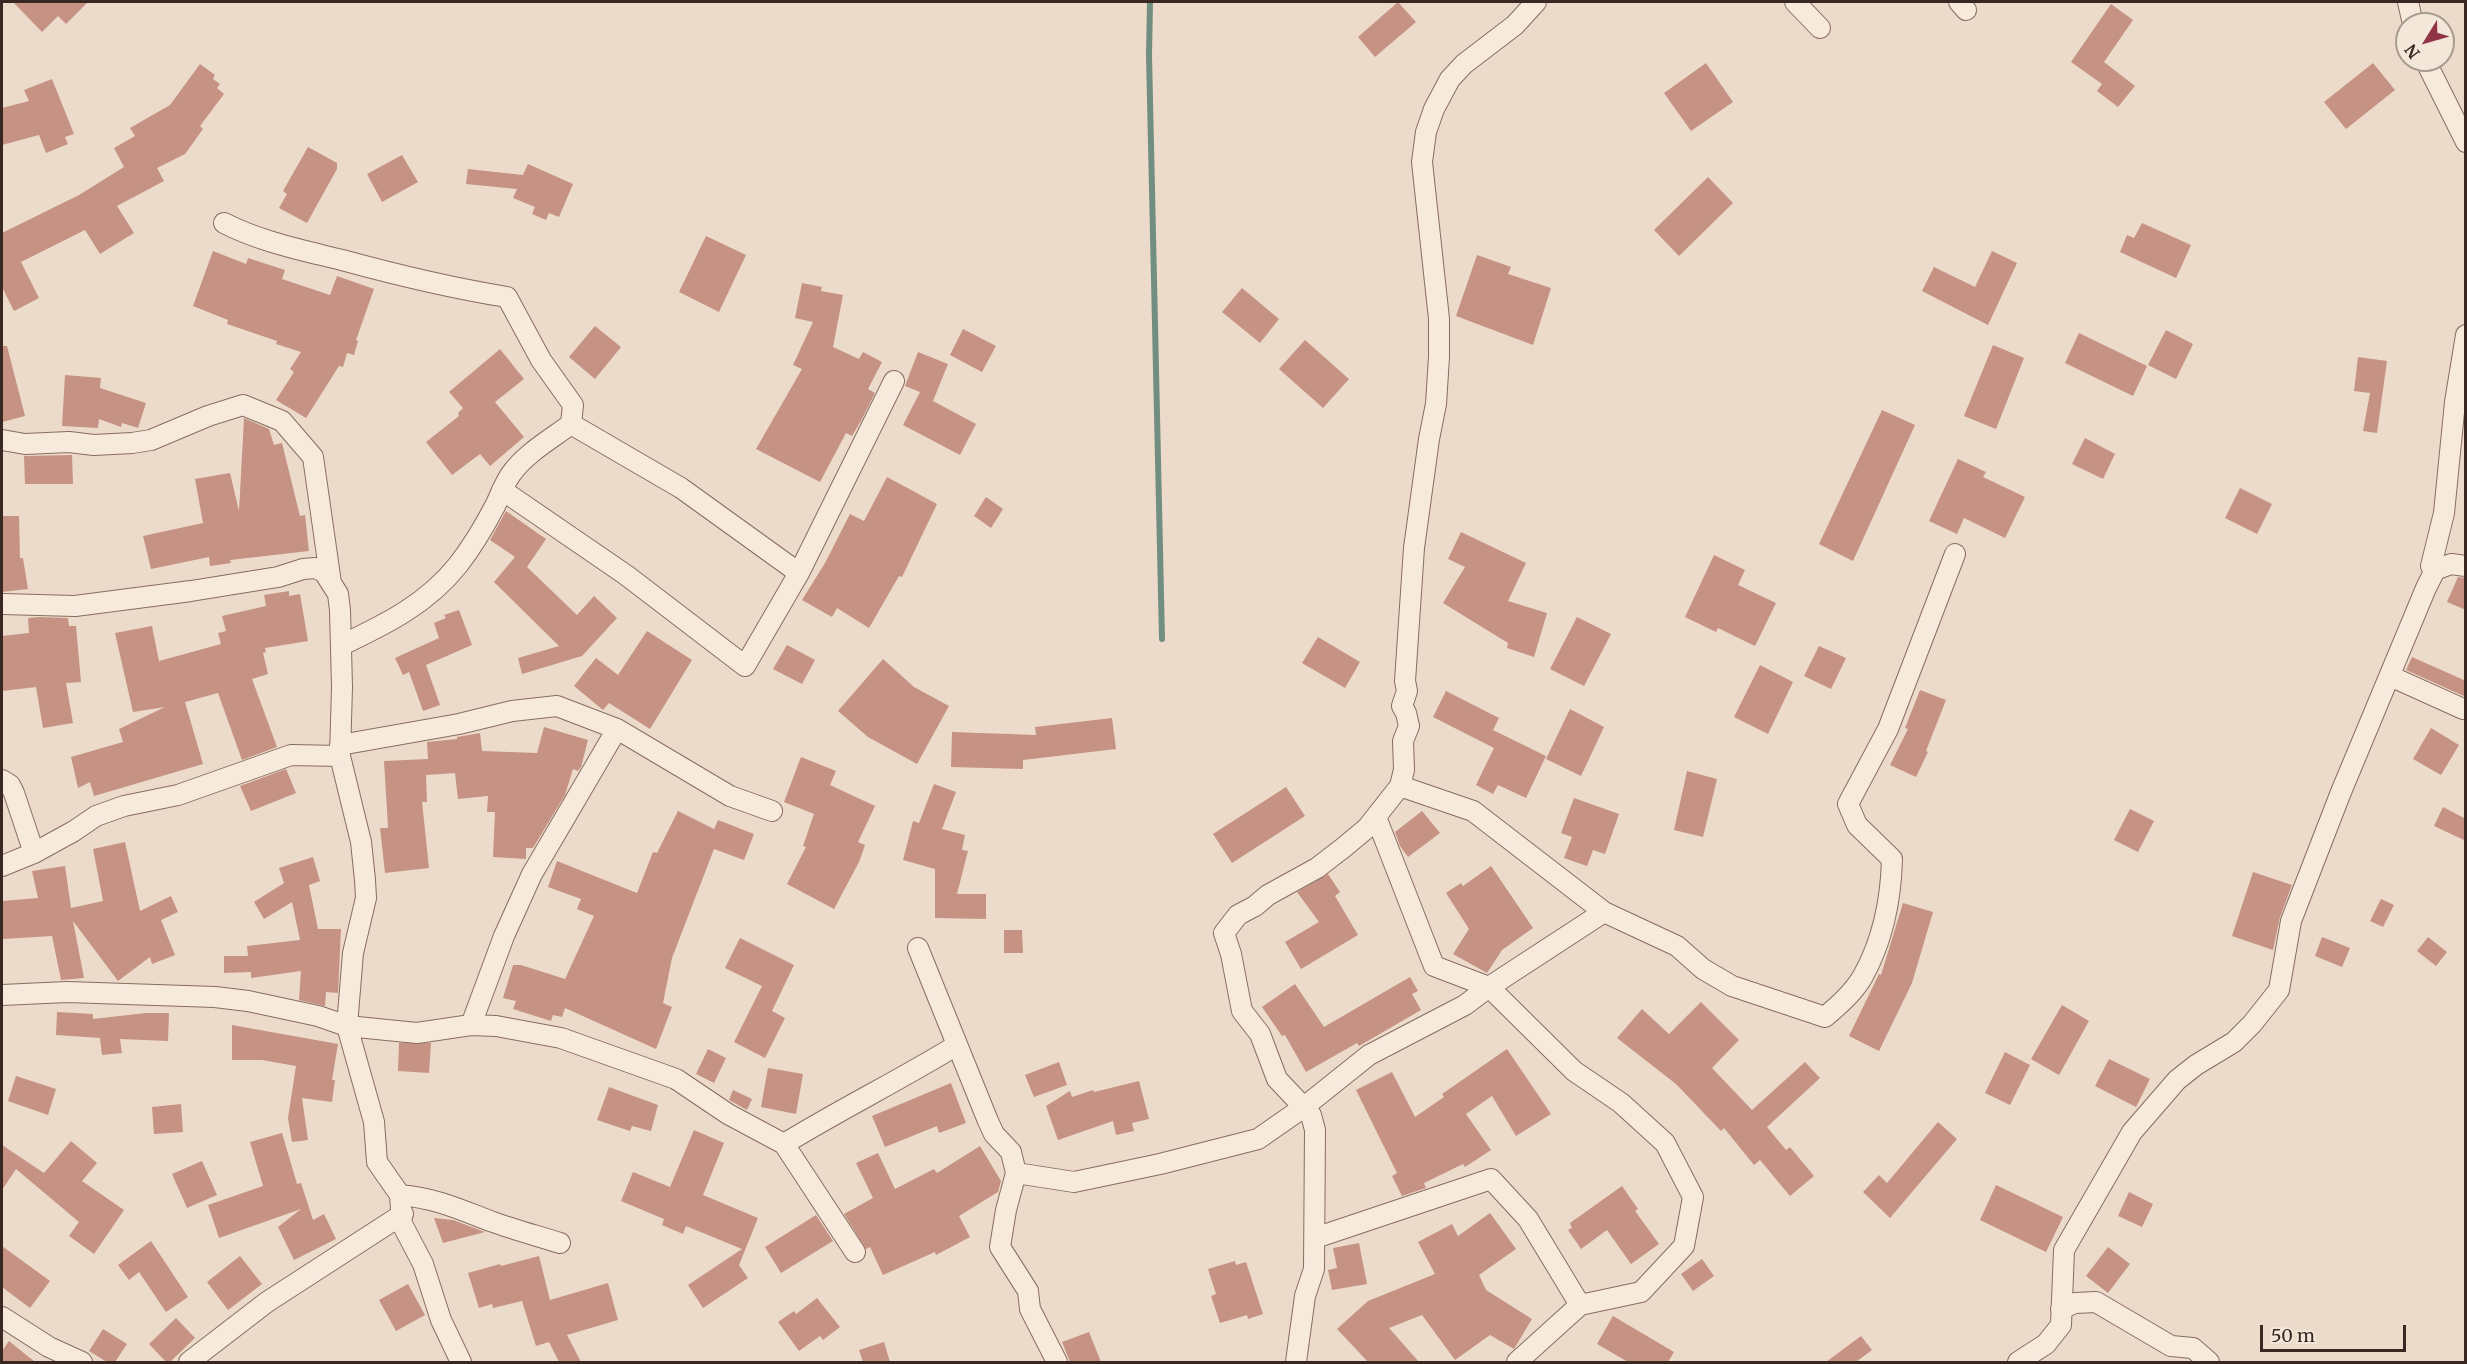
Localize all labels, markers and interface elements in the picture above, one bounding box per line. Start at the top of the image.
north arrow [2395,12,2455,72]
text: N [2400,41,2424,63]
scale bar [2263,1313,2408,1351]
text: 50 m [2271,1324,2315,1347]

